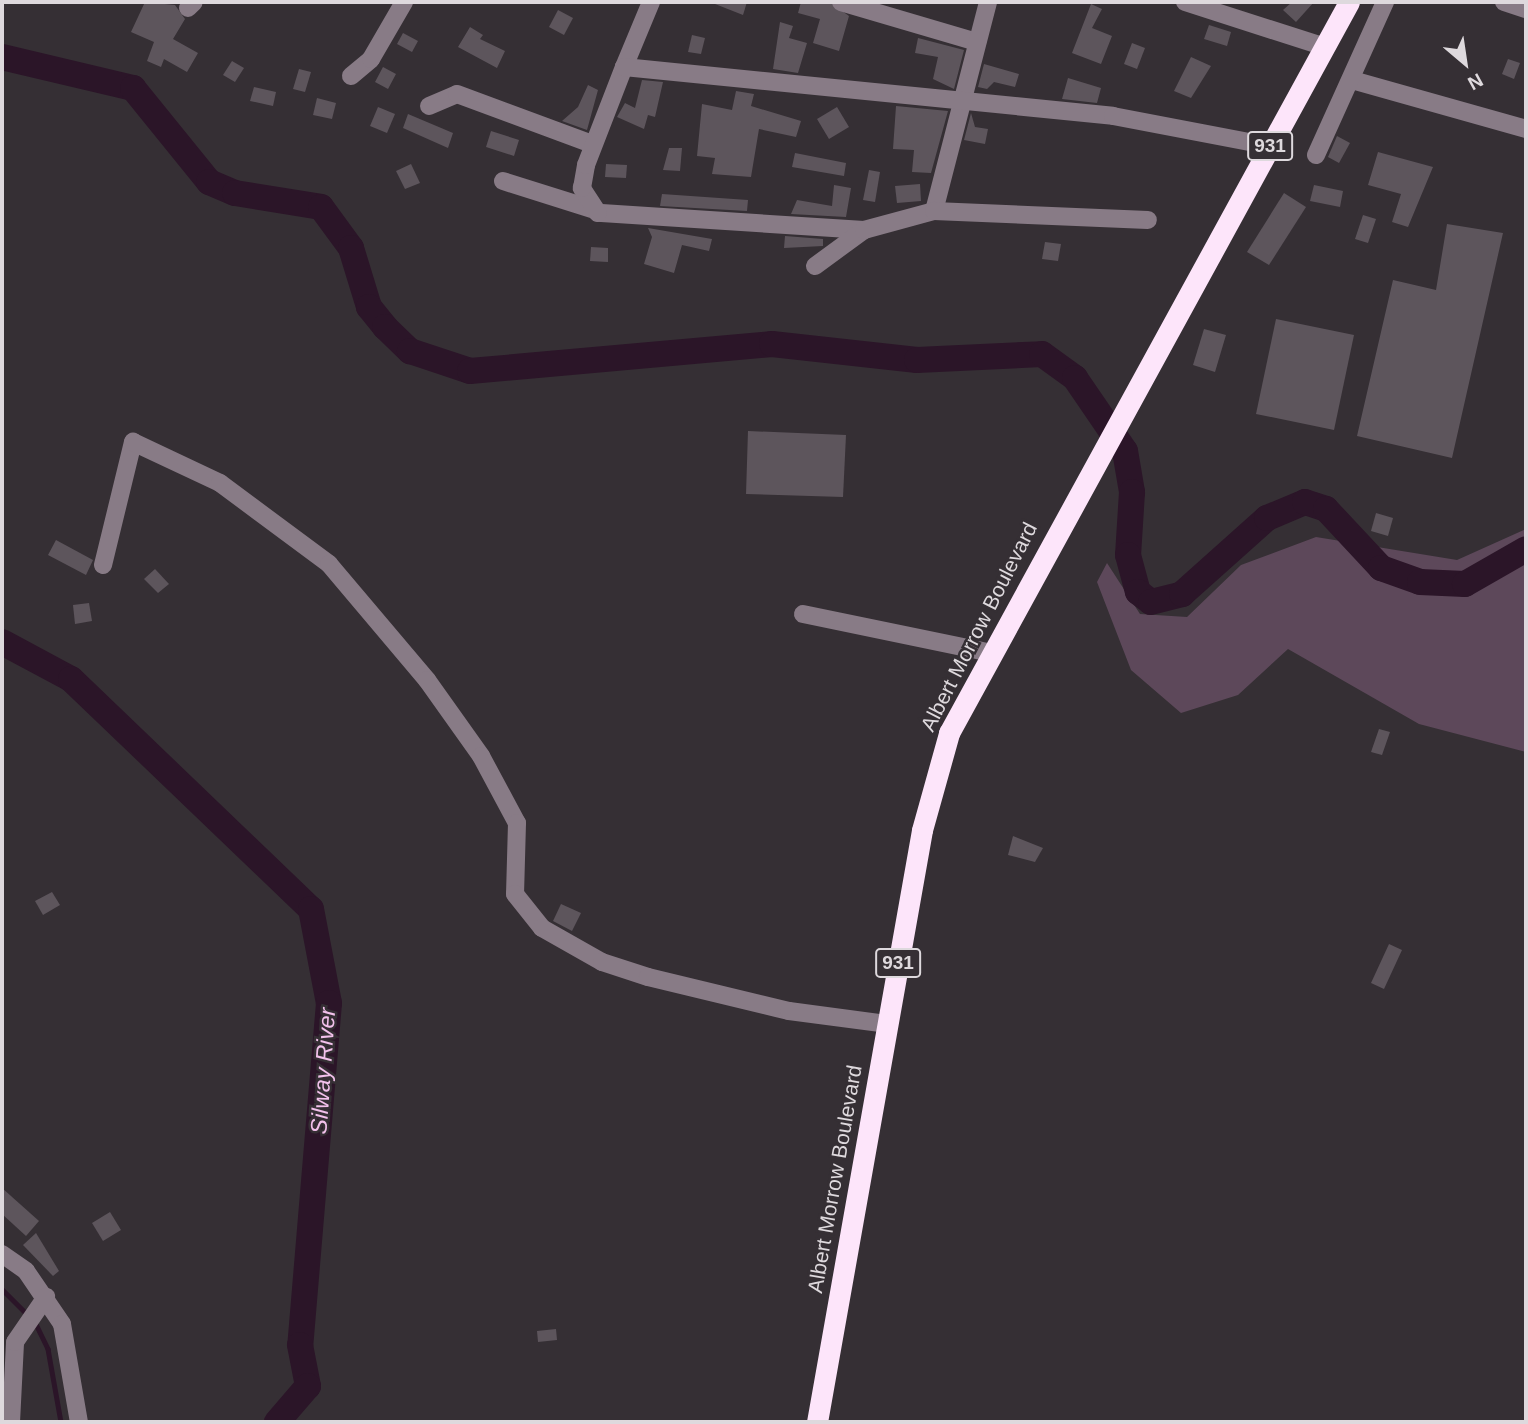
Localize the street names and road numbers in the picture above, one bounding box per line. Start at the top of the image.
road number: 931 [1246,130,1294,162]
street label: Albert Morrow Boulevard [915,518,1043,736]
road number: 931 [874,948,922,979]
street label: Albert Morrow Boulevard [803,1063,867,1295]

